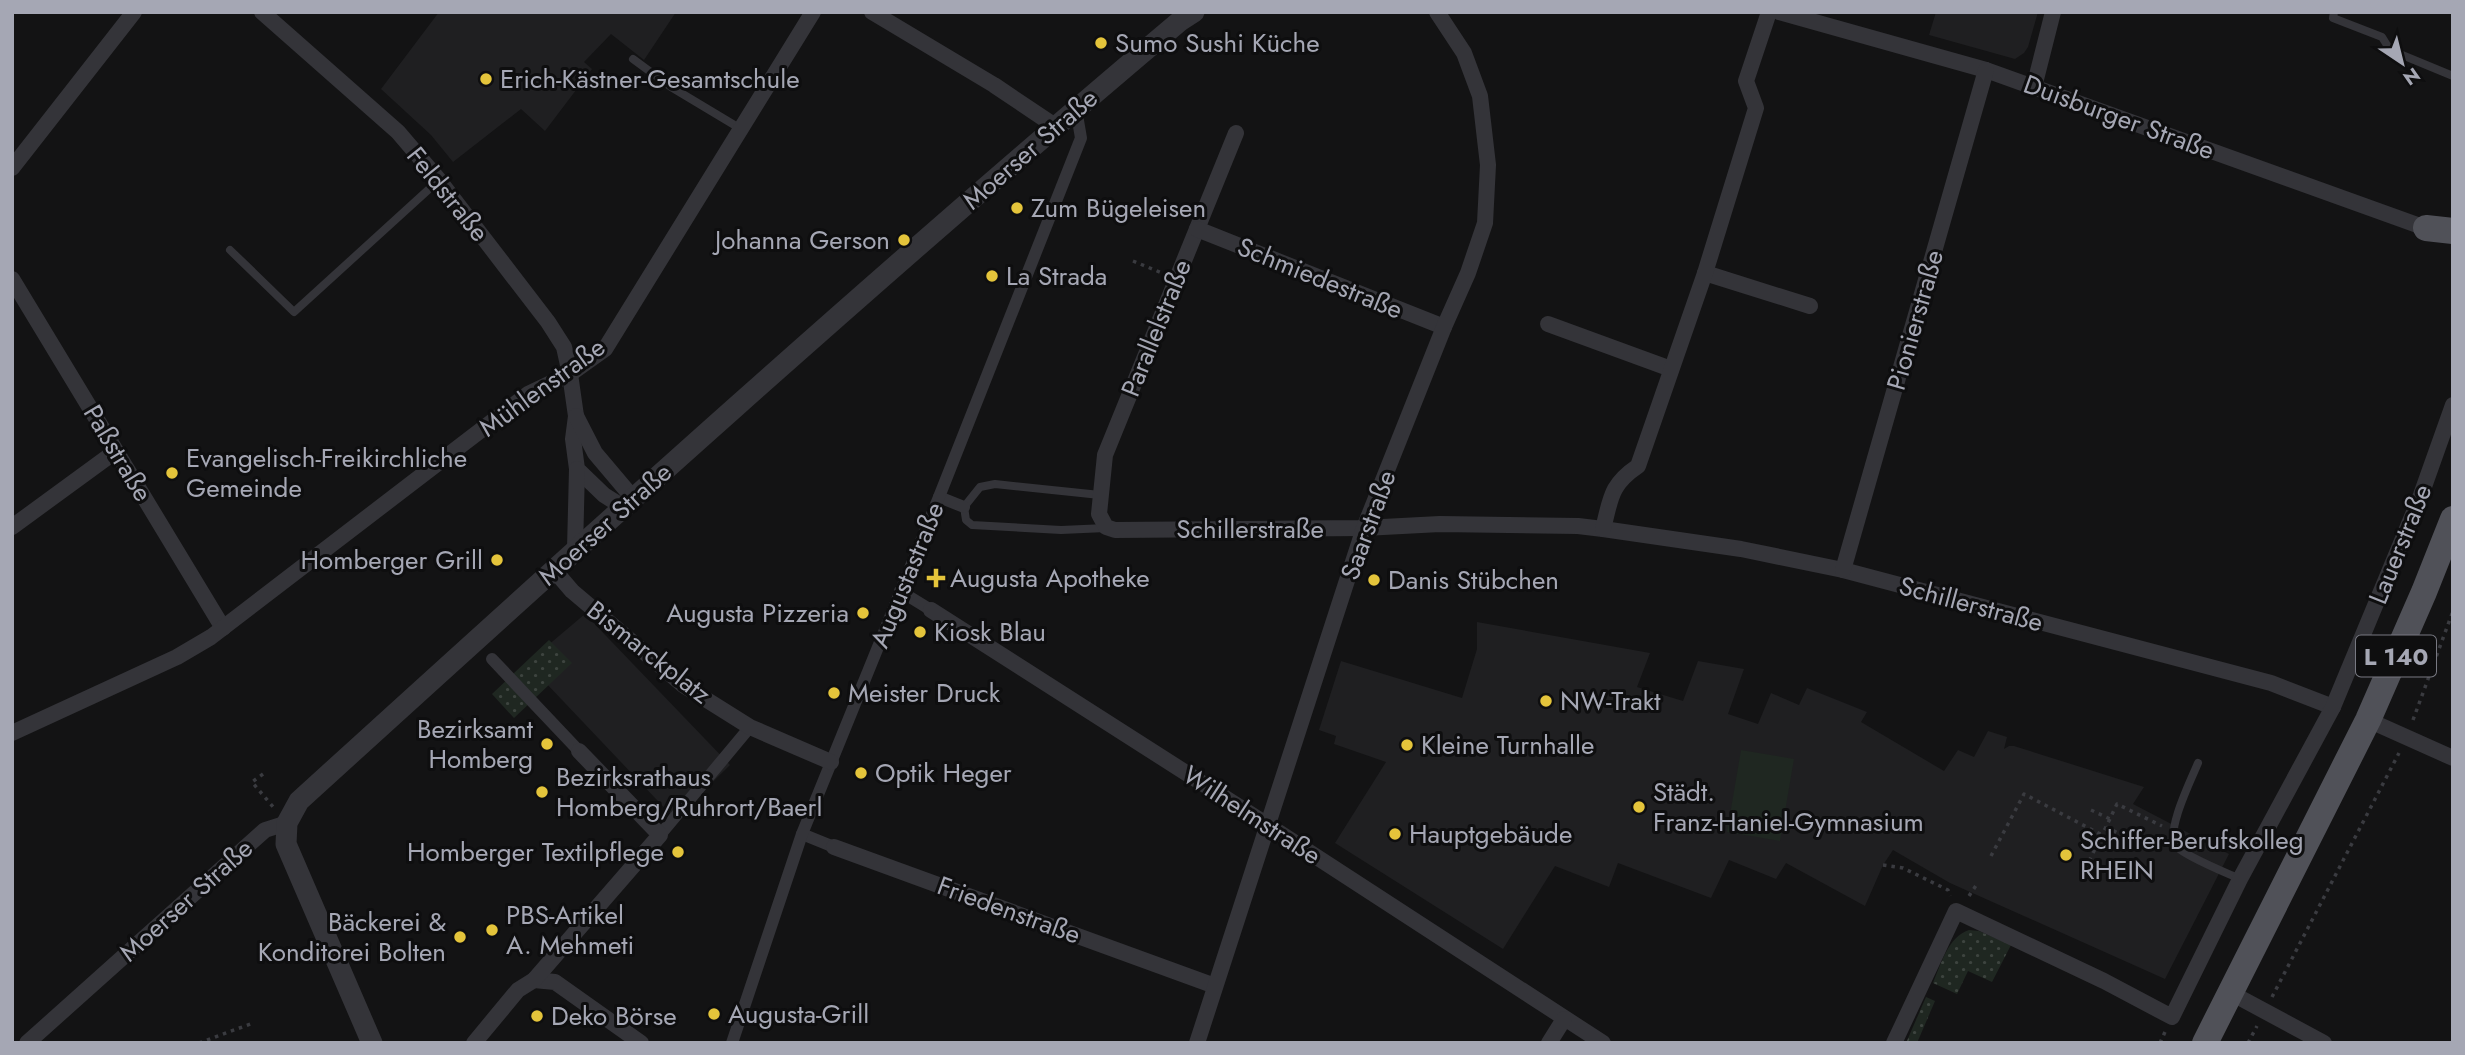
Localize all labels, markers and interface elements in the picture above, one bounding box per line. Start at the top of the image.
place label: Sumo Sushi Küche [1115,24,1320,62]
north arrow [2367,28,2437,98]
marker: Sumo Sushi Küche [1093,35,1109,51]
place label: Erich-Kästner-Gesamtschule [500,60,800,98]
text: N [2398,61,2425,92]
street label: Duisburger Straße [2018,65,2220,169]
marker: Erich-Kästner-Gesamtschule [478,71,494,87]
street label: Moerser Straße [954,80,1106,218]
street label: Feldstraße [398,138,498,250]
place label: Zum Bügeleisen [1031,189,1206,227]
marker: Zum Bügeleisen [1009,200,1025,216]
place label: Johanna Gerson [712,221,890,259]
street label: Schmiedestraße [1232,228,1408,328]
marker: Johanna Gerson [896,232,912,248]
street label: Pionierstraße [1877,245,1953,395]
street label: Parallelstraße [1111,254,1201,402]
place label: La Strada [1006,257,1107,295]
marker: La Strada [984,268,1000,284]
street label: Mühlenstraße [471,328,613,446]
street label: Paßstraße [74,397,162,509]
place label: Evangelisch-Freikirchliche Gemeinde [186,439,467,507]
street label: Moerser Straße [530,454,680,594]
marker: Evangelisch-Freikirchliche Gemeinde [164,465,180,481]
street label: Saarstraße [1331,465,1405,585]
street label: Lauerstraße [2359,478,2441,610]
street label: Augustastraße [860,496,954,654]
street label: Schillerstraße [1176,510,1324,548]
place label: Homberger Grill [300,541,483,579]
marker: Homberger Grill [489,552,505,568]
place label: Augusta Apotheke [950,559,1150,597]
place label: Danis Stübchen [1388,561,1559,599]
street label: Schillerstraße [1895,567,2047,641]
marker: Augusta Apotheke [928,570,944,586]
marker: Danis Stübchen [1366,572,1382,588]
street label: Bismarckplatz [579,591,719,713]
place label: Augusta Pizzeria [666,594,849,632]
marker: Augusta Pizzeria [855,605,871,621]
place label: Kiosk Blau [934,613,1046,651]
marker: Kiosk Blau [912,624,928,640]
road number: L 140 [2356,636,2436,676]
place label: Meister Druck [848,674,1001,712]
place label: NW-Trakt [1560,682,1661,720]
marker: Meister Druck [826,685,842,701]
marker: NW-Trakt [1538,693,1554,709]
place label: Bezirksamt Homberg [417,710,534,778]
place label: Kleine Turnhalle [1421,726,1594,764]
marker: Bezirksamt Homberg [539,736,555,752]
marker: Kleine Turnhalle [1399,737,1415,753]
place label: Optik Heger [875,754,1012,792]
street label: Wilhelmstraße [1175,756,1329,874]
place label: Bezirksrathaus Homberg/Ruhrort/Baerl [556,758,822,826]
marker: Optik Heger [853,765,869,781]
place label: Städt. Franz-Haniel-Gymnasium [1653,773,1924,841]
marker: Bezirksrathaus Homberg/Ruhrort/Baerl [534,784,550,800]
marker: Städt. Franz-Haniel-Gymnasium [1631,799,1647,815]
place label: Hauptgebäude [1409,815,1572,853]
place label: Schiffer-Berufskolleg RHEIN [2080,821,2304,889]
marker: Hauptgebäude [1387,826,1403,842]
street label: Moerser Straße [111,830,261,970]
place label: Homberger Textilpflege [407,833,664,871]
marker: Homberger Textilpflege [670,844,686,860]
marker: Schiffer-Berufskolleg RHEIN [2058,847,2074,863]
street label: Friedenstraße [932,867,1086,953]
place label: PBS-Artikel A. Mehmeti [506,896,634,964]
place label: Bäckerei & Konditorei Bolten [258,903,446,971]
marker: PBS-Artikel A. Mehmeti [484,922,500,938]
marker: Bäckerei & Konditorei Bolten [452,929,468,945]
place label: Augusta-Grill [728,995,869,1033]
place label: Deko Börse [551,997,677,1035]
marker: Augusta-Grill [706,1006,722,1022]
marker: Deko Börse [529,1008,545,1024]

